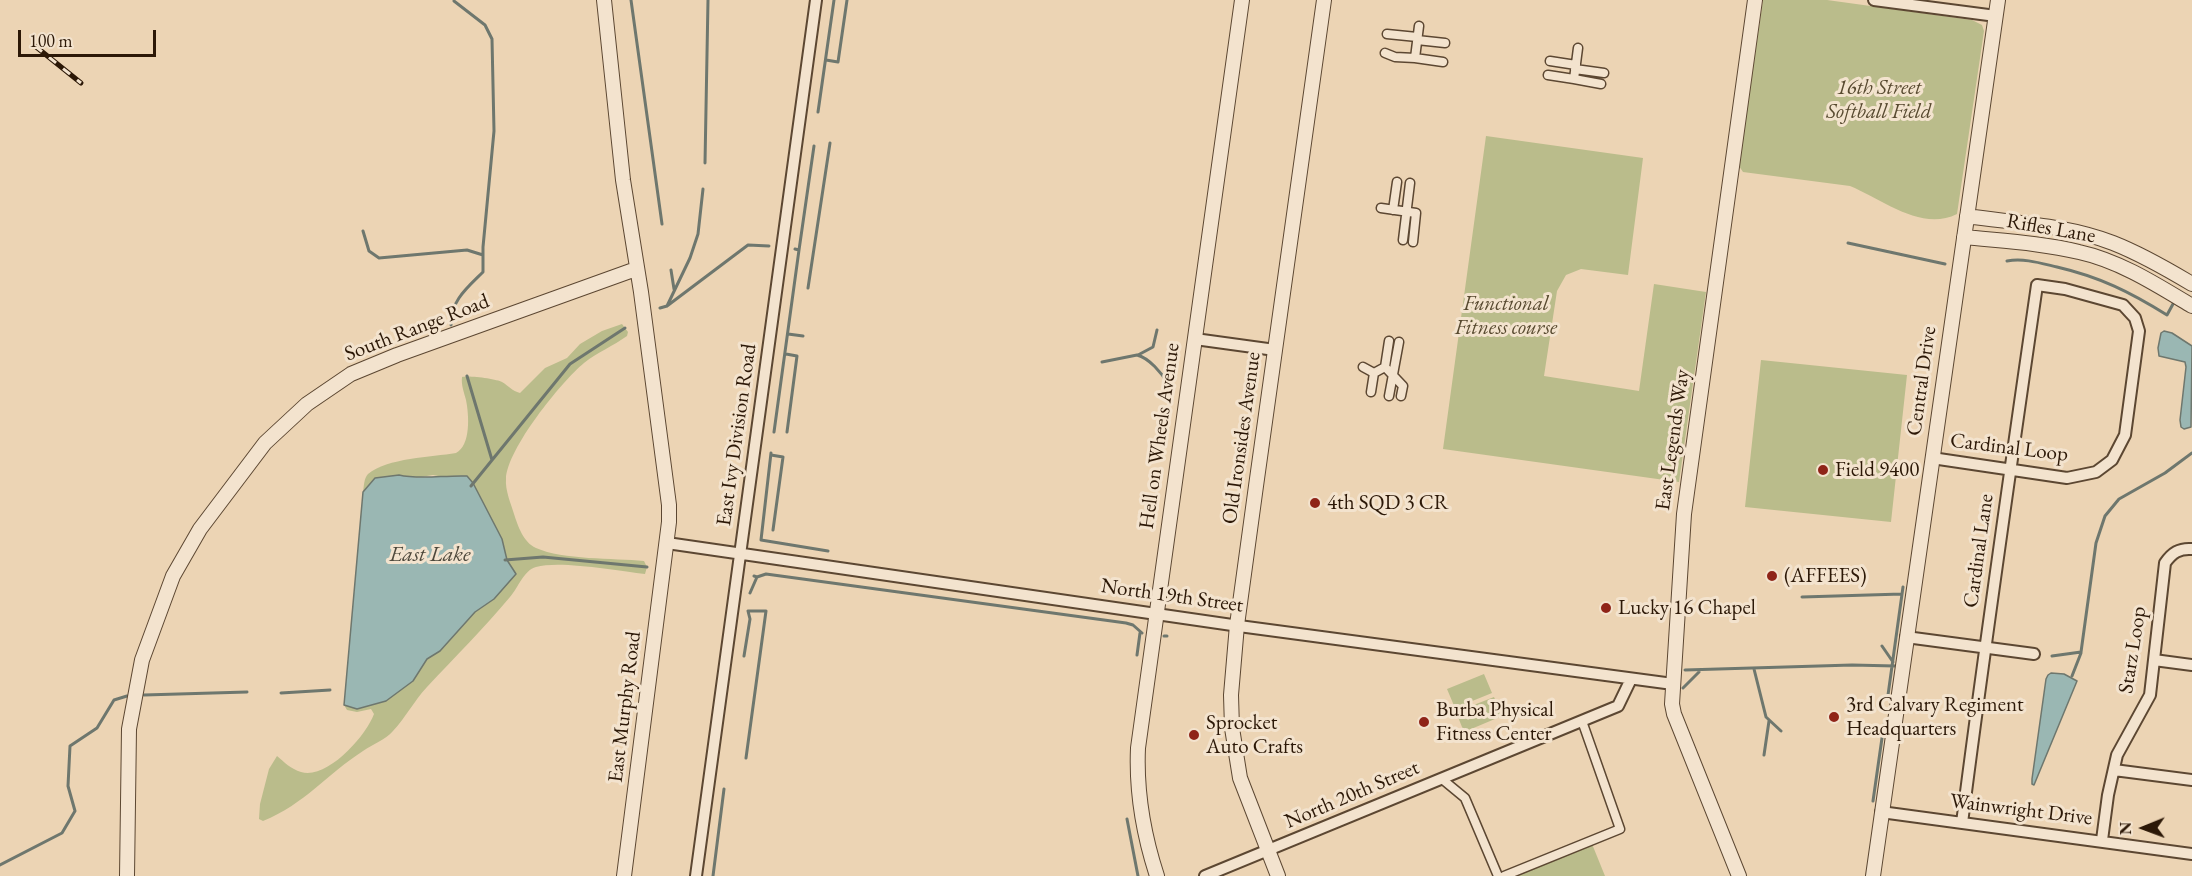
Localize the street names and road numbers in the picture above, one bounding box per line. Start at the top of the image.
street label: Rifles Lane [2005,209,2097,249]
street label: South Range Road [341,289,493,367]
street label: Central Drive [1902,325,1942,437]
street label: Hell on Wheels Avenue [1134,341,1186,531]
street label: East Ivy Division Road [712,342,762,528]
street label: Old Ironsides Avenue [1217,350,1267,526]
street label: East Legends Way [1651,368,1695,512]
street label: Cardinal Loop [1949,428,2069,468]
street label: Cardinal Lane [1959,492,1999,610]
street label: North 19th Street [1099,574,1245,618]
street label: Starz Loop [2114,605,2152,695]
street label: East Murphy Road [603,630,647,784]
street label: North 20th Street [1281,755,1423,835]
street label: Wainwright Drive [1948,789,2094,831]

